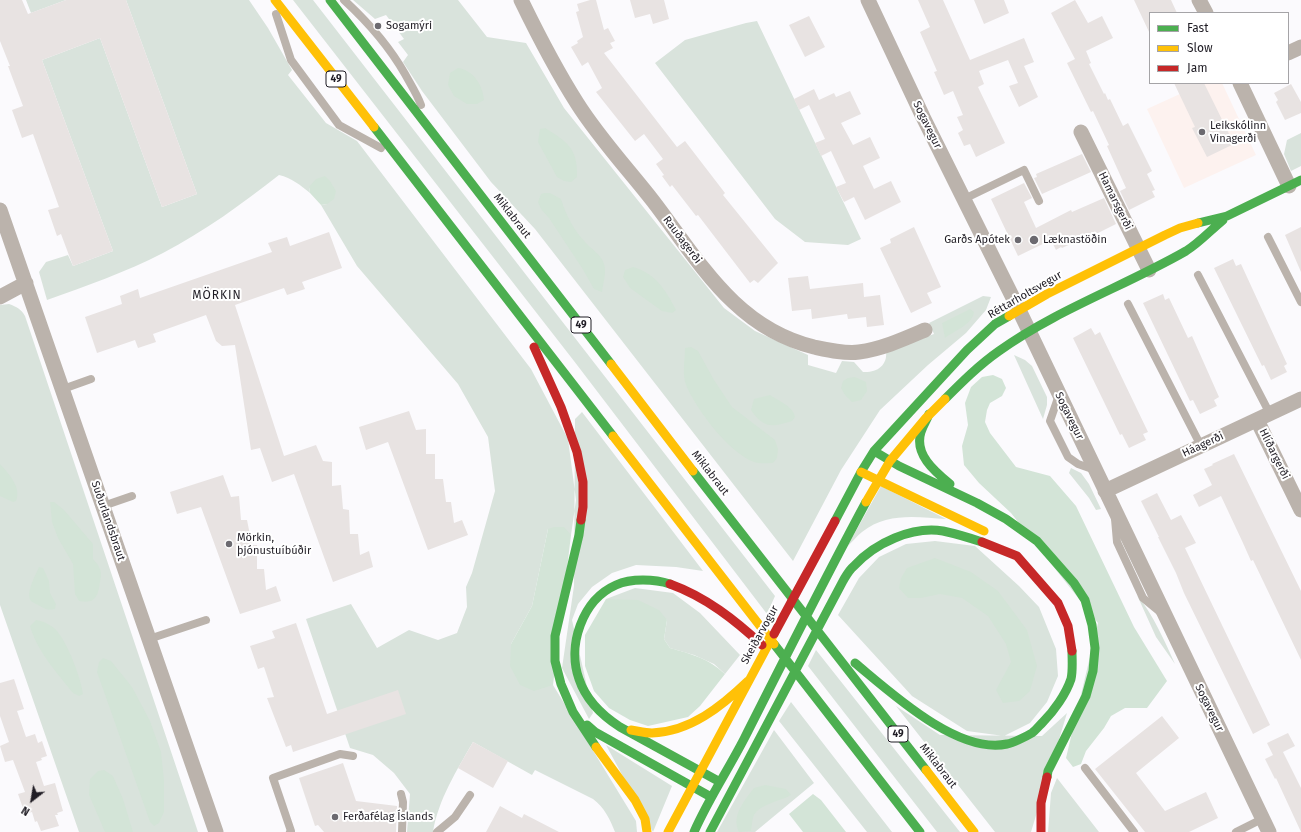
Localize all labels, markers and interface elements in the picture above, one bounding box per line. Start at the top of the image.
legend [1149,12,1289,84]
place label: Sogamýri [386,19,432,33]
marker: Sogamýri [373,21,383,31]
text: Fast [1187,21,1209,35]
text: Slow [1187,41,1213,55]
text: Jam [1187,61,1207,75]
road number: 49 [326,71,346,87]
street label: Sogavegur [910,99,944,151]
place label: Leikskólinn Vinagerði [1210,119,1266,145]
marker: Leikskólinn Vinagerði [1197,127,1207,137]
street label: Hamarsgerði [1095,170,1135,232]
street label: Miklabraut [490,191,534,241]
street label: Rauðagerði [660,214,704,266]
place label: Garðs Apótek [944,233,1010,247]
place label: Læknastöðin [1043,233,1107,247]
marker: Læknastöðin [1028,234,1040,246]
marker: Garðs Apótek [1013,235,1023,245]
street label: Réttarholtsvegur [986,268,1064,322]
district label: MÖRKIN [192,289,242,303]
road number: 49 [571,317,591,333]
street label: Sogavegur [1052,390,1086,442]
street label: Hlíðargerði [1256,426,1292,482]
street label: Háagerði [1180,430,1226,460]
street label: Miklabraut [688,448,732,498]
street label: Suðurlandsbraut [88,479,128,563]
place label: Mörkin, þjónustuíbúðir [237,531,311,557]
marker: Mörkin, þjónustuíbúðir [224,539,234,549]
street label: Skeiðarvogur [738,603,782,667]
street label: Sogavegur [1192,682,1226,734]
road number: 49 [888,726,908,742]
street label: Miklabraut [916,741,960,791]
north arrow [12,780,52,820]
text: N [19,803,32,818]
place label: Ferðafélag Íslands [343,810,433,824]
marker: Ferðafélag Íslands [330,812,340,822]

